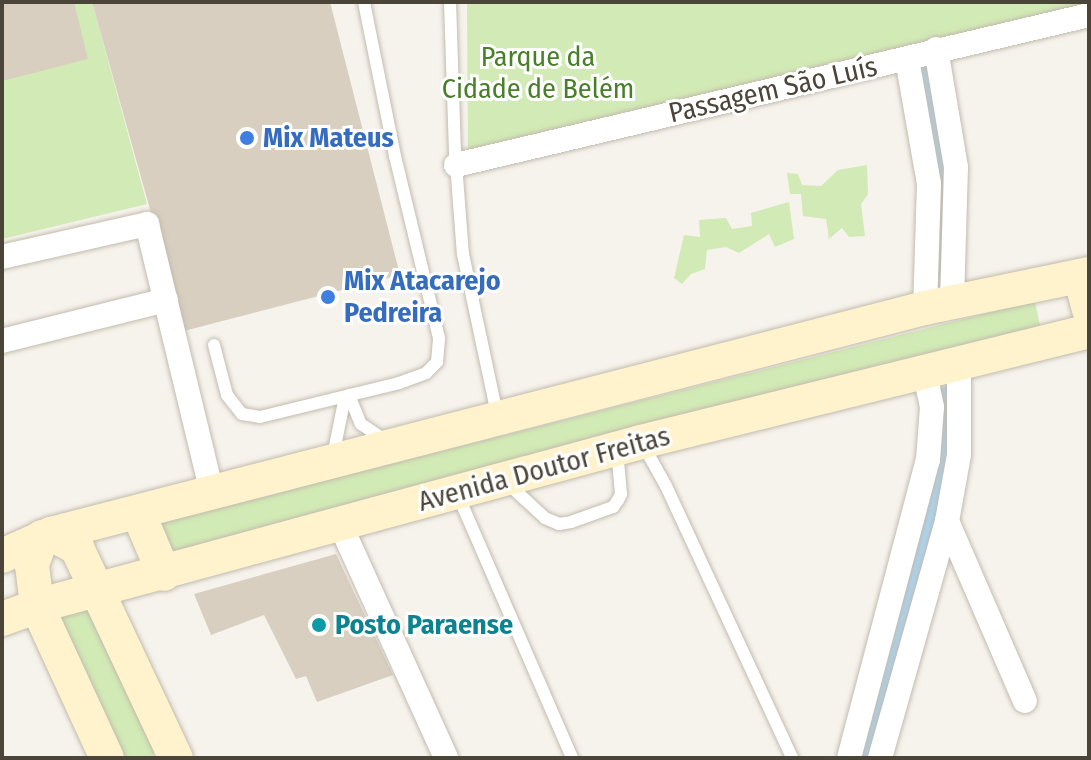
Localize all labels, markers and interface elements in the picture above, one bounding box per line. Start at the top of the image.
park label: Parque da Cidade de Belém [442,40,634,106]
street label: Passagem São Luís [666,50,880,130]
place label: Mix Mateus [263,121,394,155]
marker: Mix Mateus [238,129,256,147]
place label: Mix Atacarejo Pedreira [344,264,501,330]
marker: Mix Atacarejo Pedreira [319,288,337,306]
street label: Avenida Doutor Freitas [415,419,673,519]
place label: Posto Paraense [335,608,513,642]
marker: Posto Paraense [310,616,328,634]

